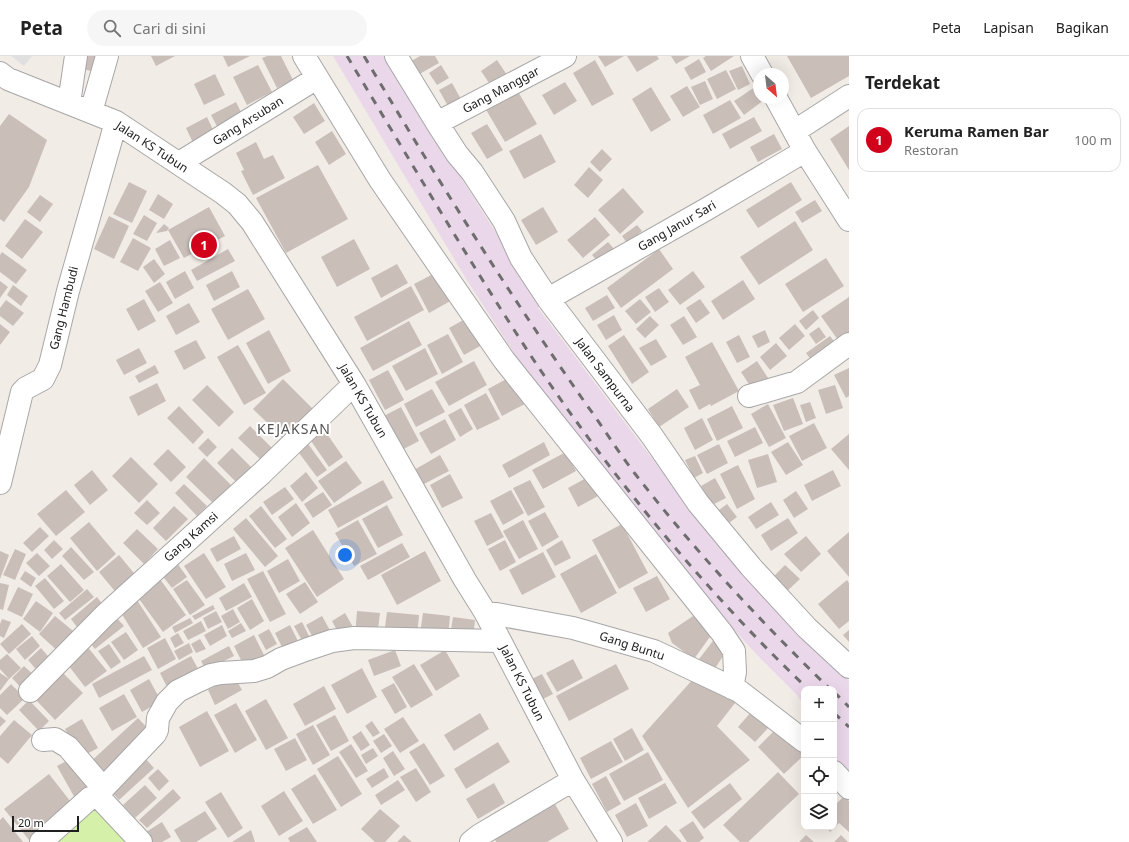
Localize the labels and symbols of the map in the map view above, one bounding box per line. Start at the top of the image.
street label: Gang Manggar [459,62,542,117]
north arrow [753,68,789,104]
street label: Gang Arsuban [209,92,286,149]
street label: Jalan KS Tubun [112,116,192,176]
street label: Gang Janur Sari [635,196,719,255]
pin: 1 [191,230,217,260]
street label: Gang Hambudi [45,264,82,351]
street label: Jalan Sampurna [571,333,639,415]
street label: Jalan KS Tubun [335,360,392,441]
district label: KEJAKSAN [257,419,331,438]
street label: Gang Kamsi [160,508,221,566]
your location [335,545,355,565]
street label: Gang Buntu [597,627,667,664]
street label: Jalan KS Tubun [496,641,549,724]
scale bar [12,814,79,833]

